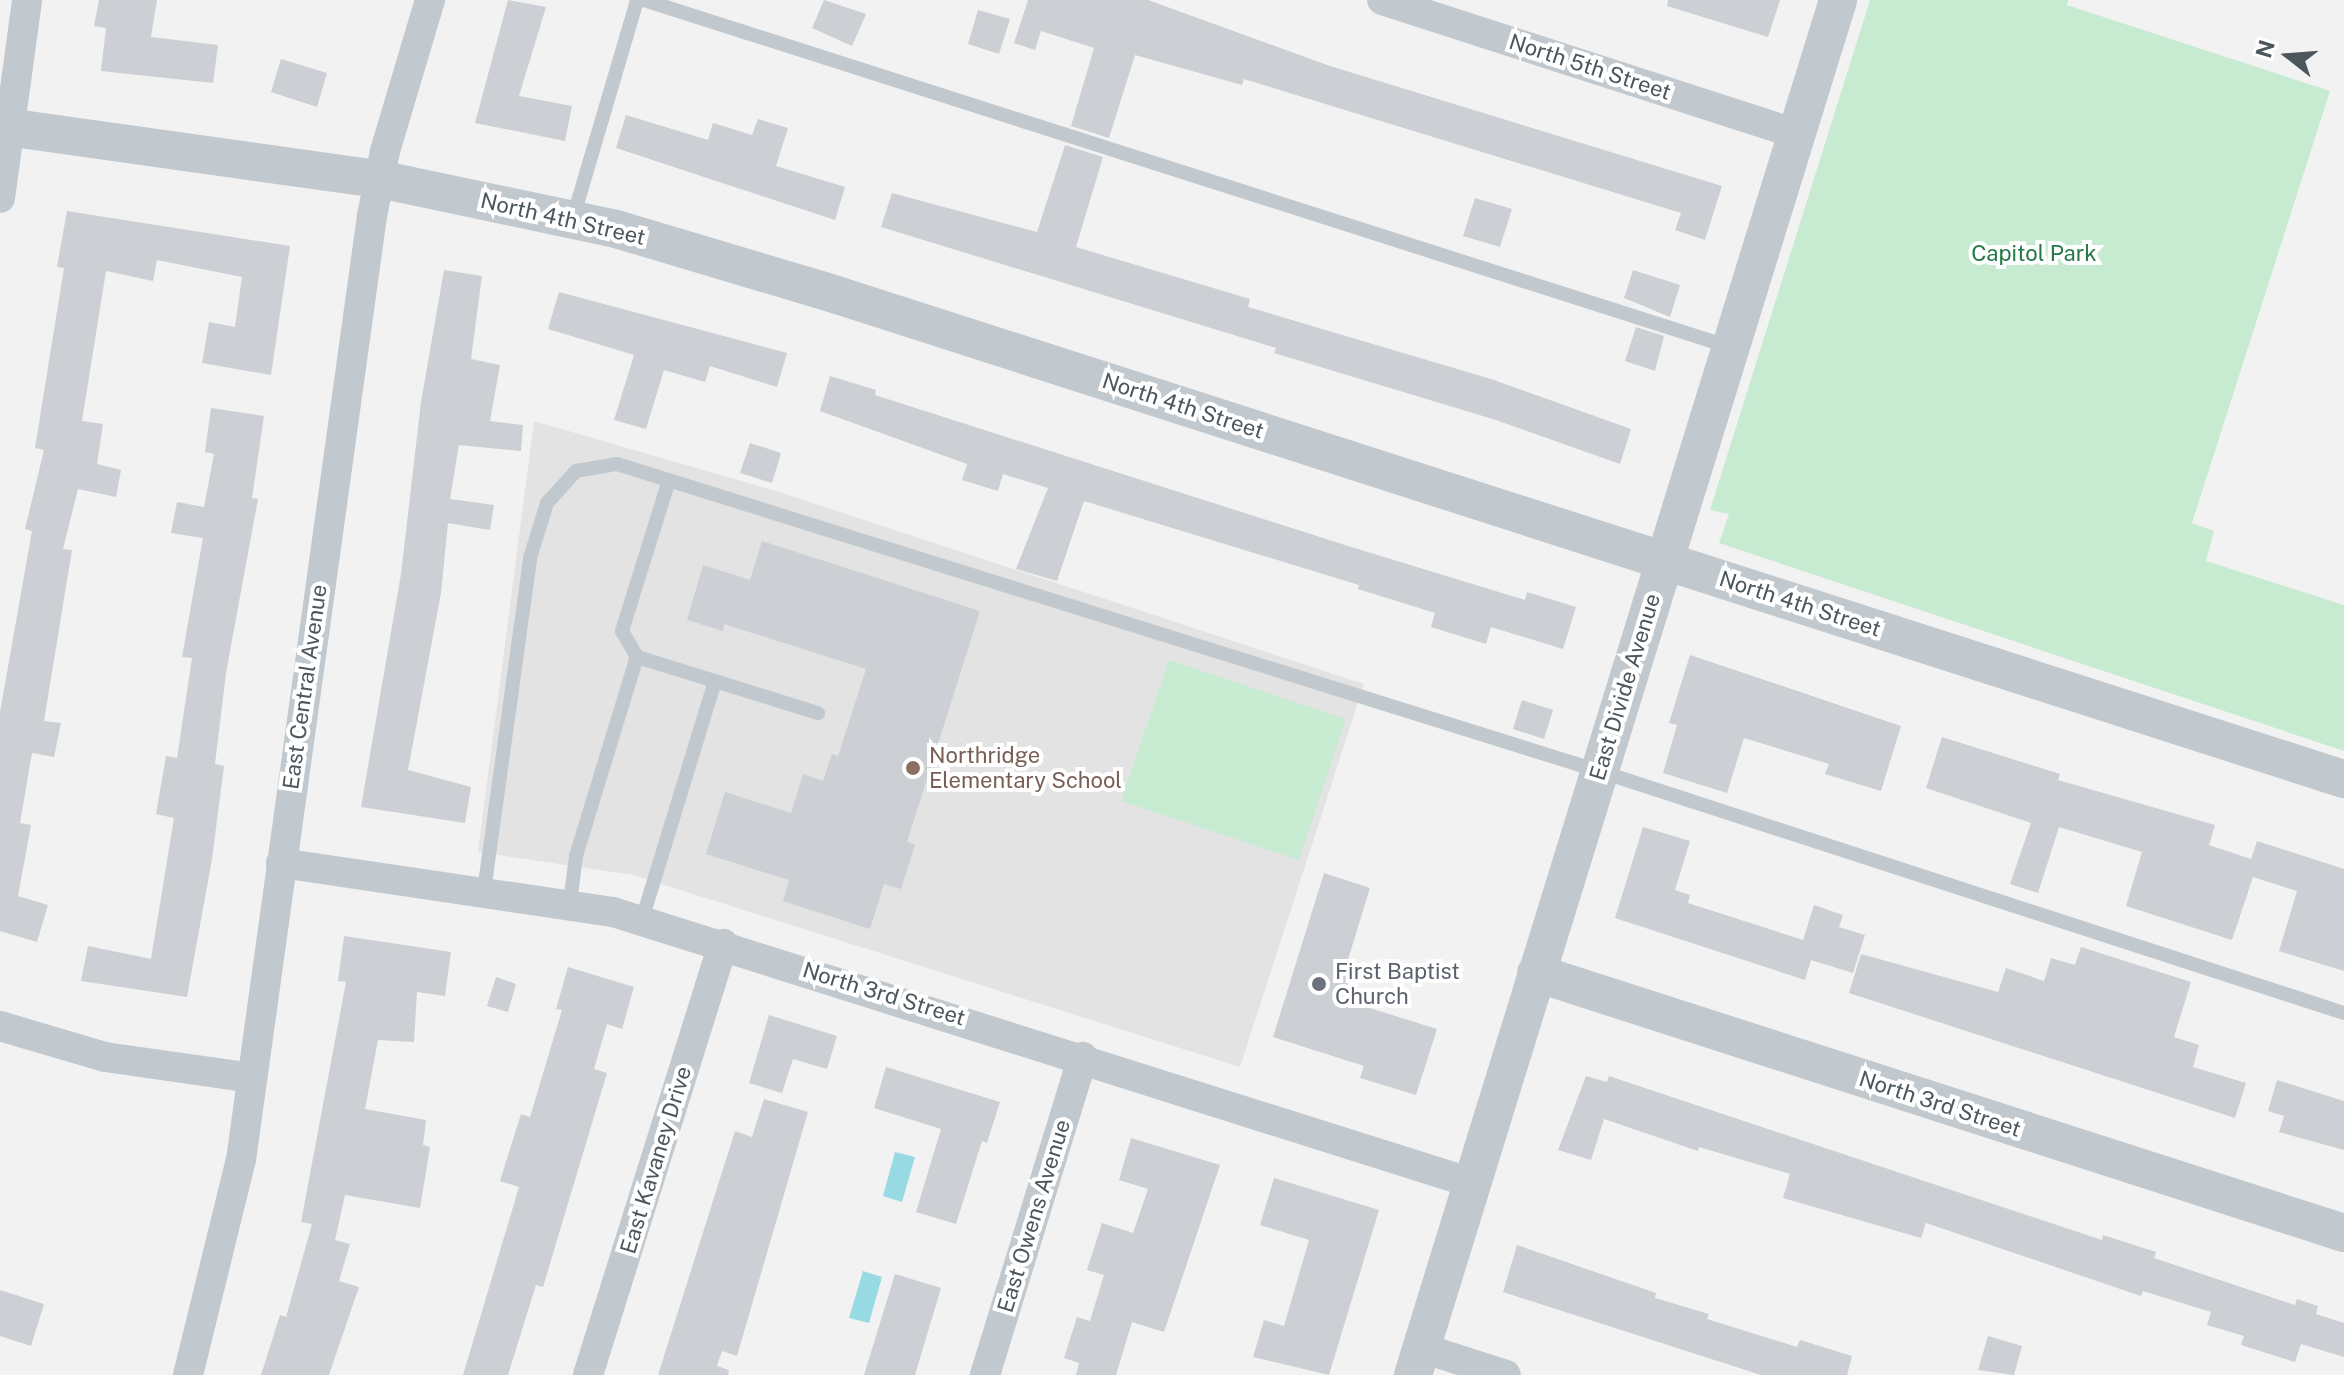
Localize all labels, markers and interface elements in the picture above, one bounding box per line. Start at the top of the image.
north arrow [2248,16,2328,96]
street label: North 5th Street [1506,28,1674,106]
text: N [2250,37,2280,61]
street label: North 4th Street [478,187,648,251]
park label: Capitol Park [1971,241,2097,267]
street label: North 4th Street [1099,367,1267,445]
street label: North 4th Street [1716,565,1884,643]
street label: East Central Avenue [278,583,332,791]
street label: East Divide Avenue [1584,590,1666,784]
place label: Northridge Elementary School [929,742,1122,794]
marker: Northridge Elementary School [904,759,922,777]
street label: North 3rd Street [799,957,969,1031]
place label: First Baptist Church [1335,958,1460,1010]
marker: First Baptist Church [1310,975,1328,993]
street label: East Kavaney Drive [615,1063,697,1257]
street label: North 3rd Street [1856,1065,2024,1143]
street label: East Owens Avenue [992,1116,1076,1316]

